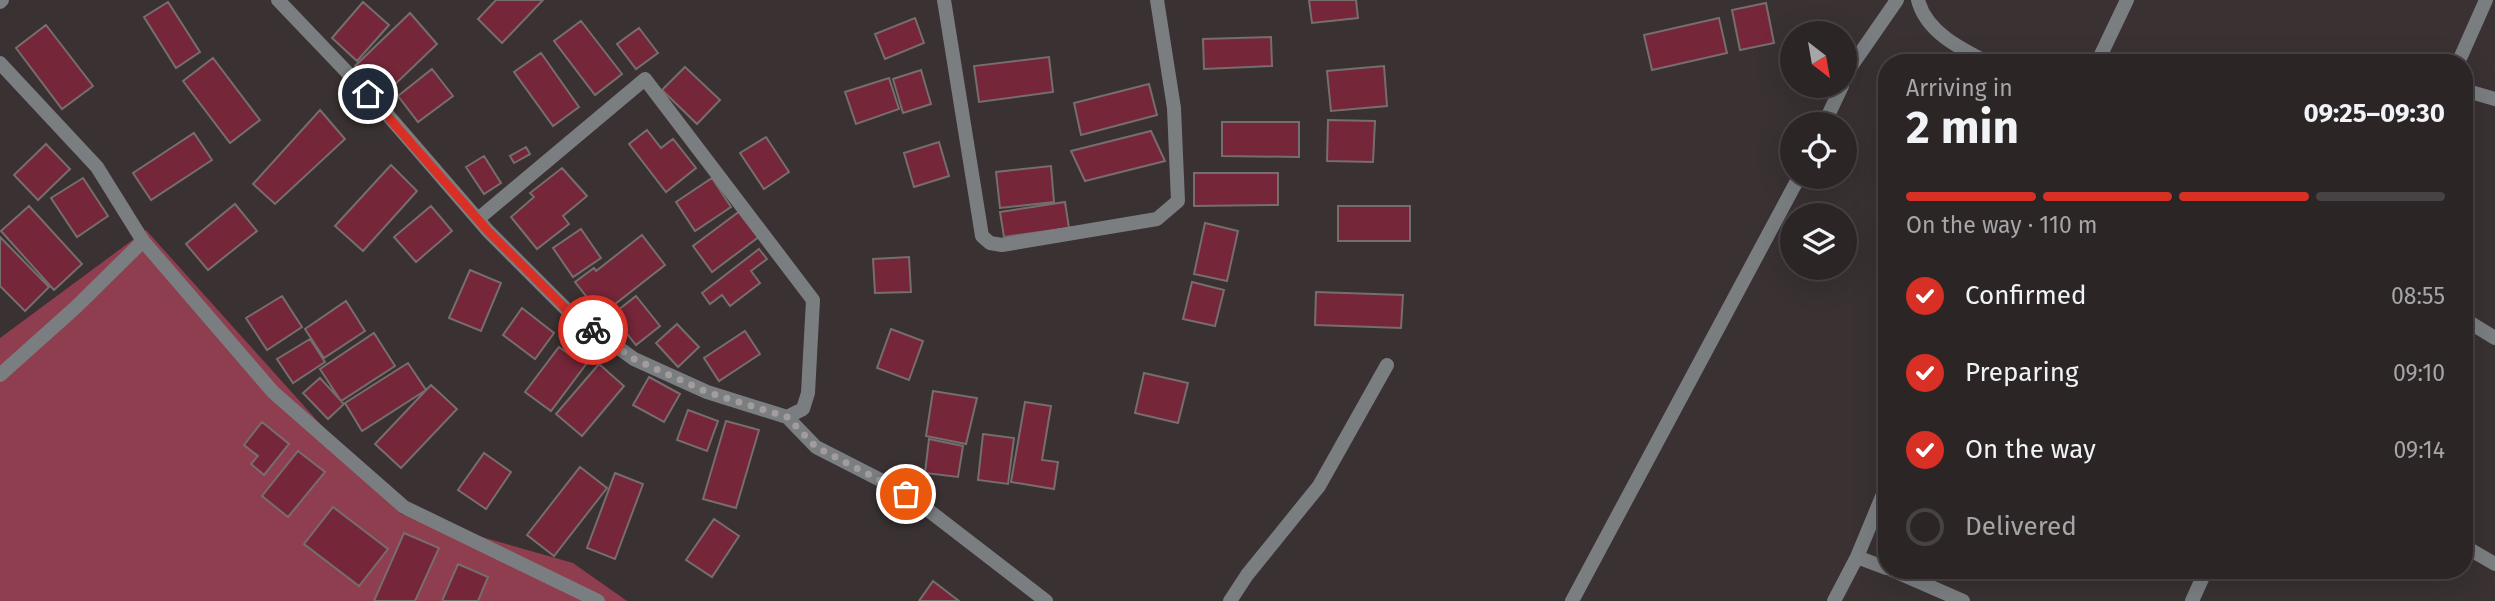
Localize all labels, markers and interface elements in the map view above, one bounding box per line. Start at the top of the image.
north arrow [1780,21,1857,98]
map controls [1780,21,1857,280]
pin [338,64,398,124]
text: Arriving in [1906,74,2013,102]
icon: home [349,75,387,113]
text: 09:25–09:30 [2303,98,2445,129]
text: 2 min [1906,100,2019,155]
button: locate [1780,112,1857,189]
button: layers [1780,203,1857,280]
text: On the way · 110 m [1906,211,2098,239]
icon: check [1906,277,1944,315]
text: Confirmed [1965,280,2086,311]
text: 08:55 [2391,282,2445,310]
courier [558,295,628,365]
icon: bike [574,311,612,349]
icon: check [1906,354,1944,392]
text: Preparing [1965,357,2078,388]
text: 09:10 [2393,359,2445,387]
icon: check [1906,431,1944,469]
text: On the way [1965,434,2096,465]
text: 09:14 [2394,436,2445,464]
pin [876,464,936,524]
icon: bag [887,475,925,513]
text: Delivered [1965,511,2077,542]

